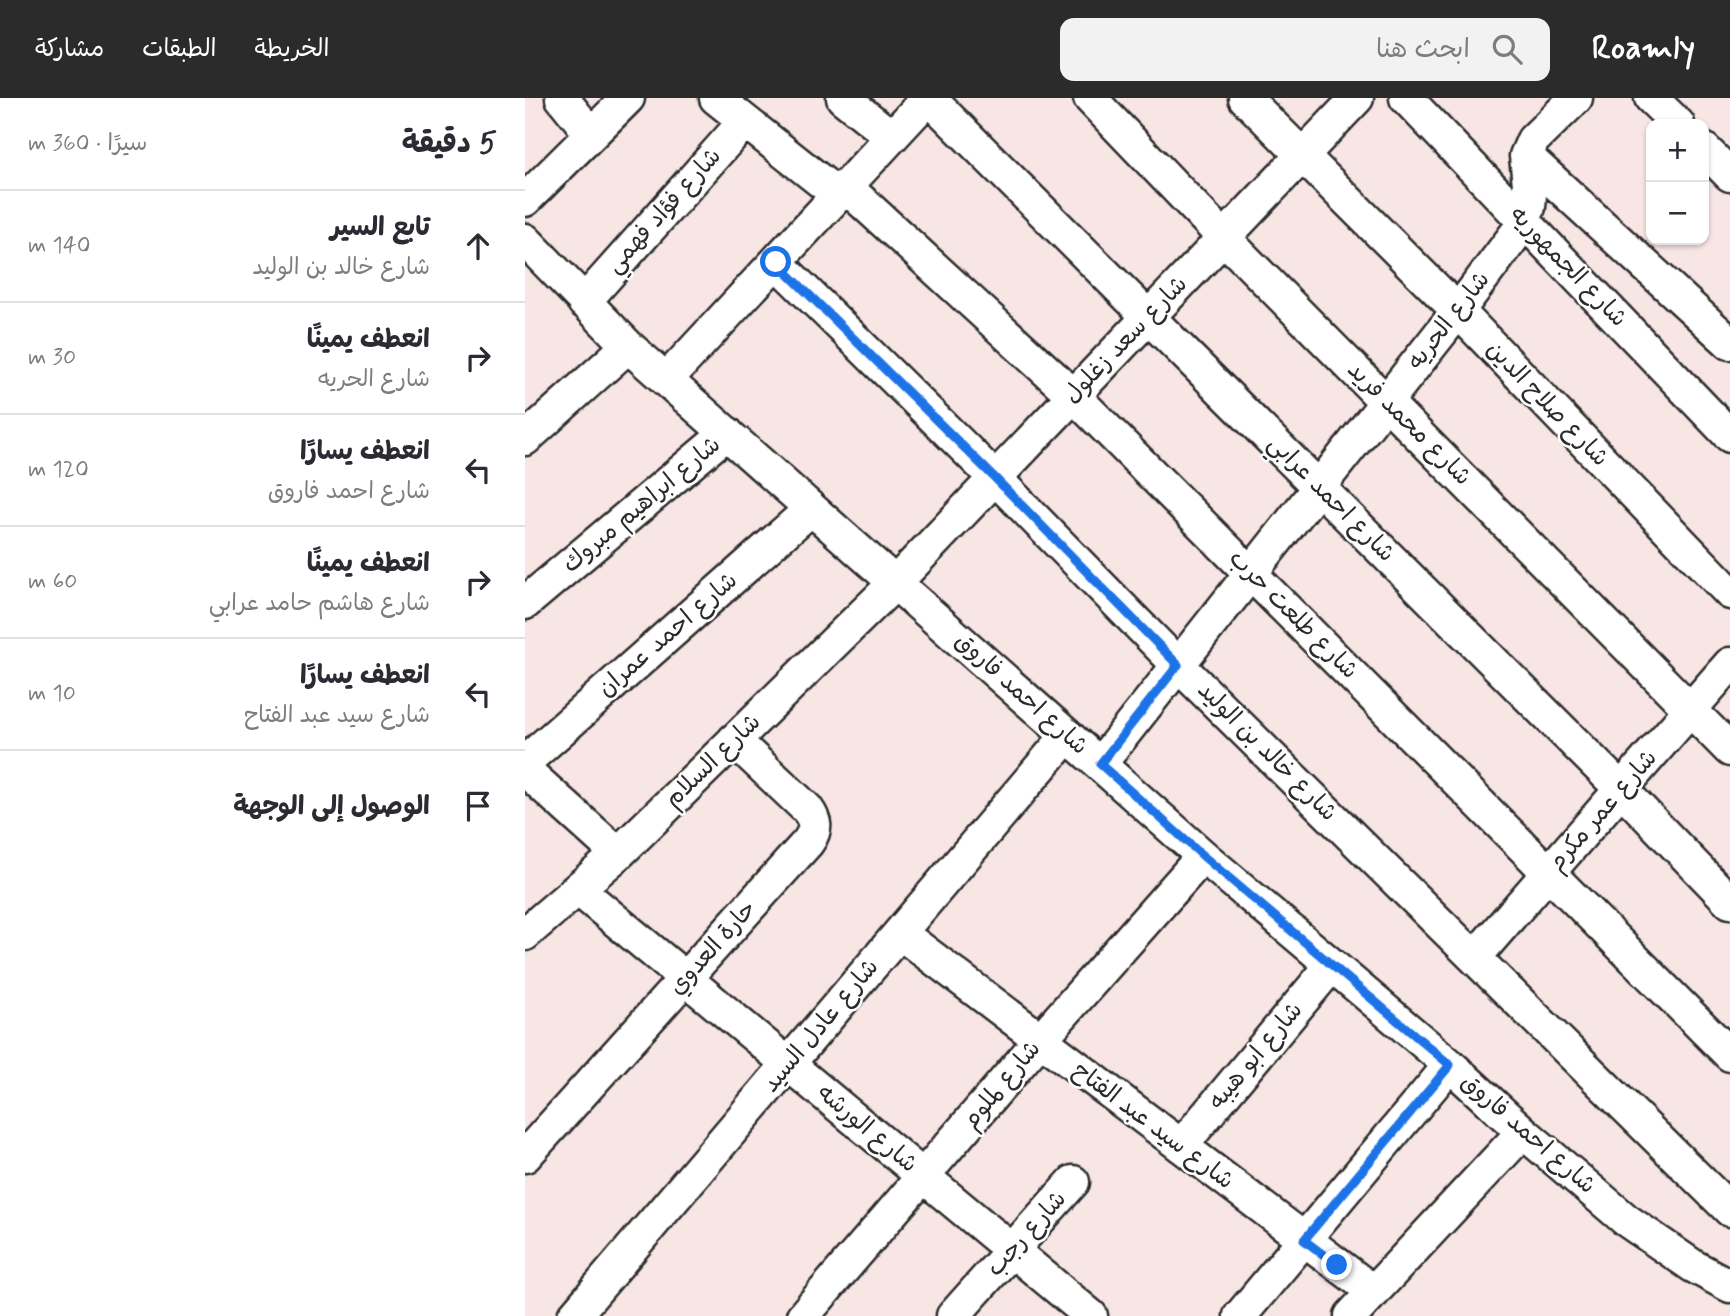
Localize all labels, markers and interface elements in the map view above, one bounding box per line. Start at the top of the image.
search box [1060,18,1550,81]
text: Roamly [1592,27,1695,71]
icon: search [1488,30,1526,68]
text: ابحث هنا [1376,33,1470,67]
text: مشاركة [35,34,104,65]
text: الطبقات [142,34,217,65]
text: الخريطة [255,34,329,65]
map controls [1646,119,1709,245]
button: + [1646,119,1709,182]
text: 5 دقيقة [402,124,497,163]
text: سيرًا · 360 m [28,129,147,159]
street label: شارع فؤاد فهمي [599,142,732,283]
button: − [1646,182,1709,245]
street label: شارع الجمهوريه [1502,200,1634,334]
text: تابع السير [330,211,430,245]
icon: ahead [459,227,497,265]
text: 140 m [28,231,91,261]
route start [760,246,791,277]
text: شارع خالد بن الوليد [252,253,430,283]
street label: شارع الحريه [1401,265,1497,377]
street label: شارع سعد زغلول [1057,270,1195,410]
text: انعطف يمينًا [307,323,430,357]
street label: شارع صلاح الدين [1479,334,1615,474]
icon: right [459,339,497,377]
text: 30 m [28,343,76,373]
street label: شارع محمد فريد [1340,355,1478,493]
text: شارع الحريه [318,365,430,395]
street label: شارع احمد عرابي [1258,429,1401,572]
street label: شارع ابراهيم مبروك [556,430,728,581]
text: انعطف يسارًا [300,435,430,469]
icon: left [459,451,497,489]
text: 120 m [28,455,89,485]
text: شارع احمد فاروق [268,477,430,507]
street label: شارع طلعت حرب [1222,544,1364,686]
text: انعطف يمينًا [307,547,430,581]
icon: right [459,563,497,601]
street label: شارع احمد عمران [592,566,744,704]
text: 60 m [28,567,77,597]
text: شارع هاشم حامد عرابي [209,589,430,619]
street label: شارع احمد فاروق [948,626,1094,762]
text: انعطف يسارًا [300,659,430,693]
icon: left [459,675,497,713]
street label: شارع خالد بن الوليد [1190,675,1344,829]
text: 10 m [28,679,76,709]
text: شارع سيد عبد الفتاح [244,701,430,731]
street label: شارع السلام [658,707,769,815]
street label: شارع عمر مكرم [1542,744,1665,879]
icon: arrive [459,787,497,825]
text: الوصول إلى الوجهة [233,790,430,824]
street label: حارة العدوي [662,894,764,1002]
street label: شارع عادل السيد [756,953,886,1099]
street label: شارع ابو هيبه [1202,996,1310,1116]
street label: شارع لملوم [956,1034,1050,1137]
street label: شارع سيد عبد الفتاح [1066,1055,1240,1197]
street label: شارع احمد فاروق [1454,1067,1602,1201]
street label: شارع الورشه [810,1078,924,1180]
street label: شارع رجب [980,1185,1074,1283]
route end [1321,1249,1352,1280]

